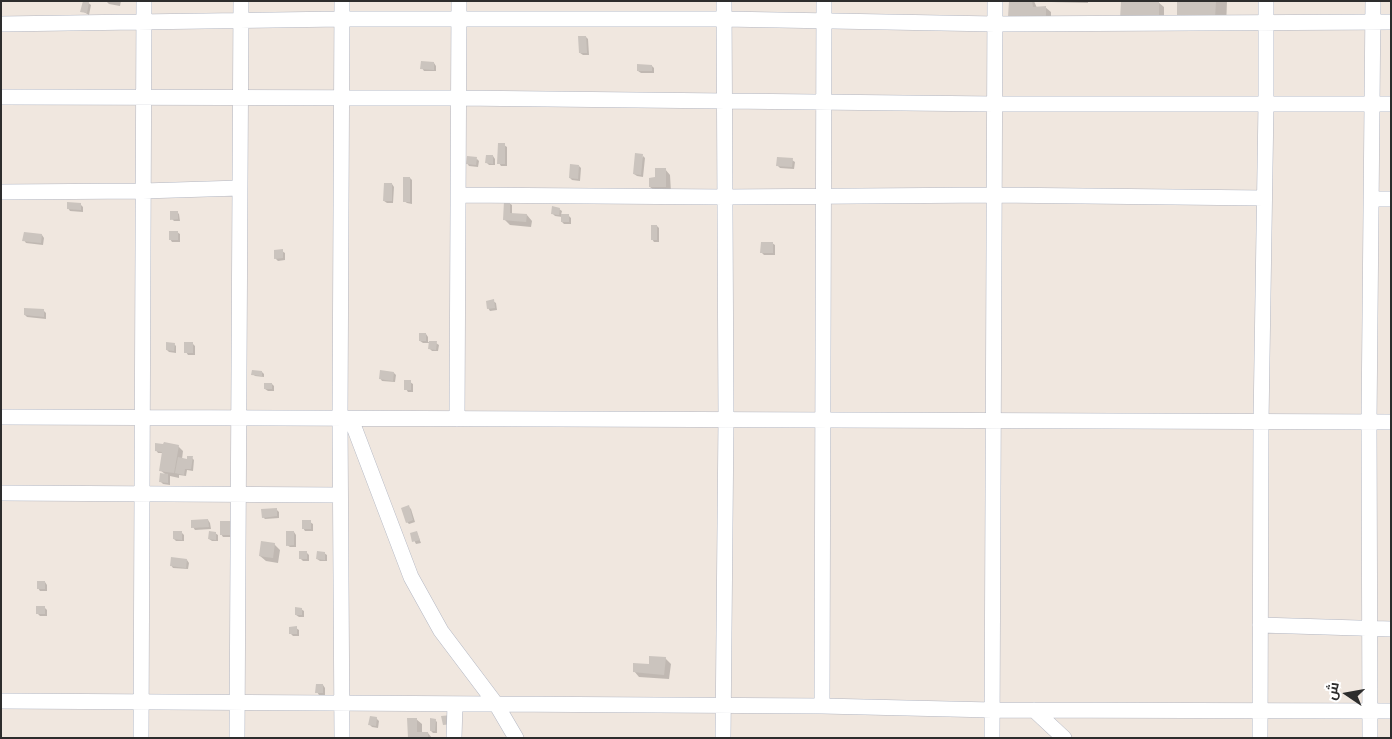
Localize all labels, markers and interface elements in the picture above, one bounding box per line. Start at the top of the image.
north arrow [1322,669,1372,719]
text: ش [1323,680,1342,701]

